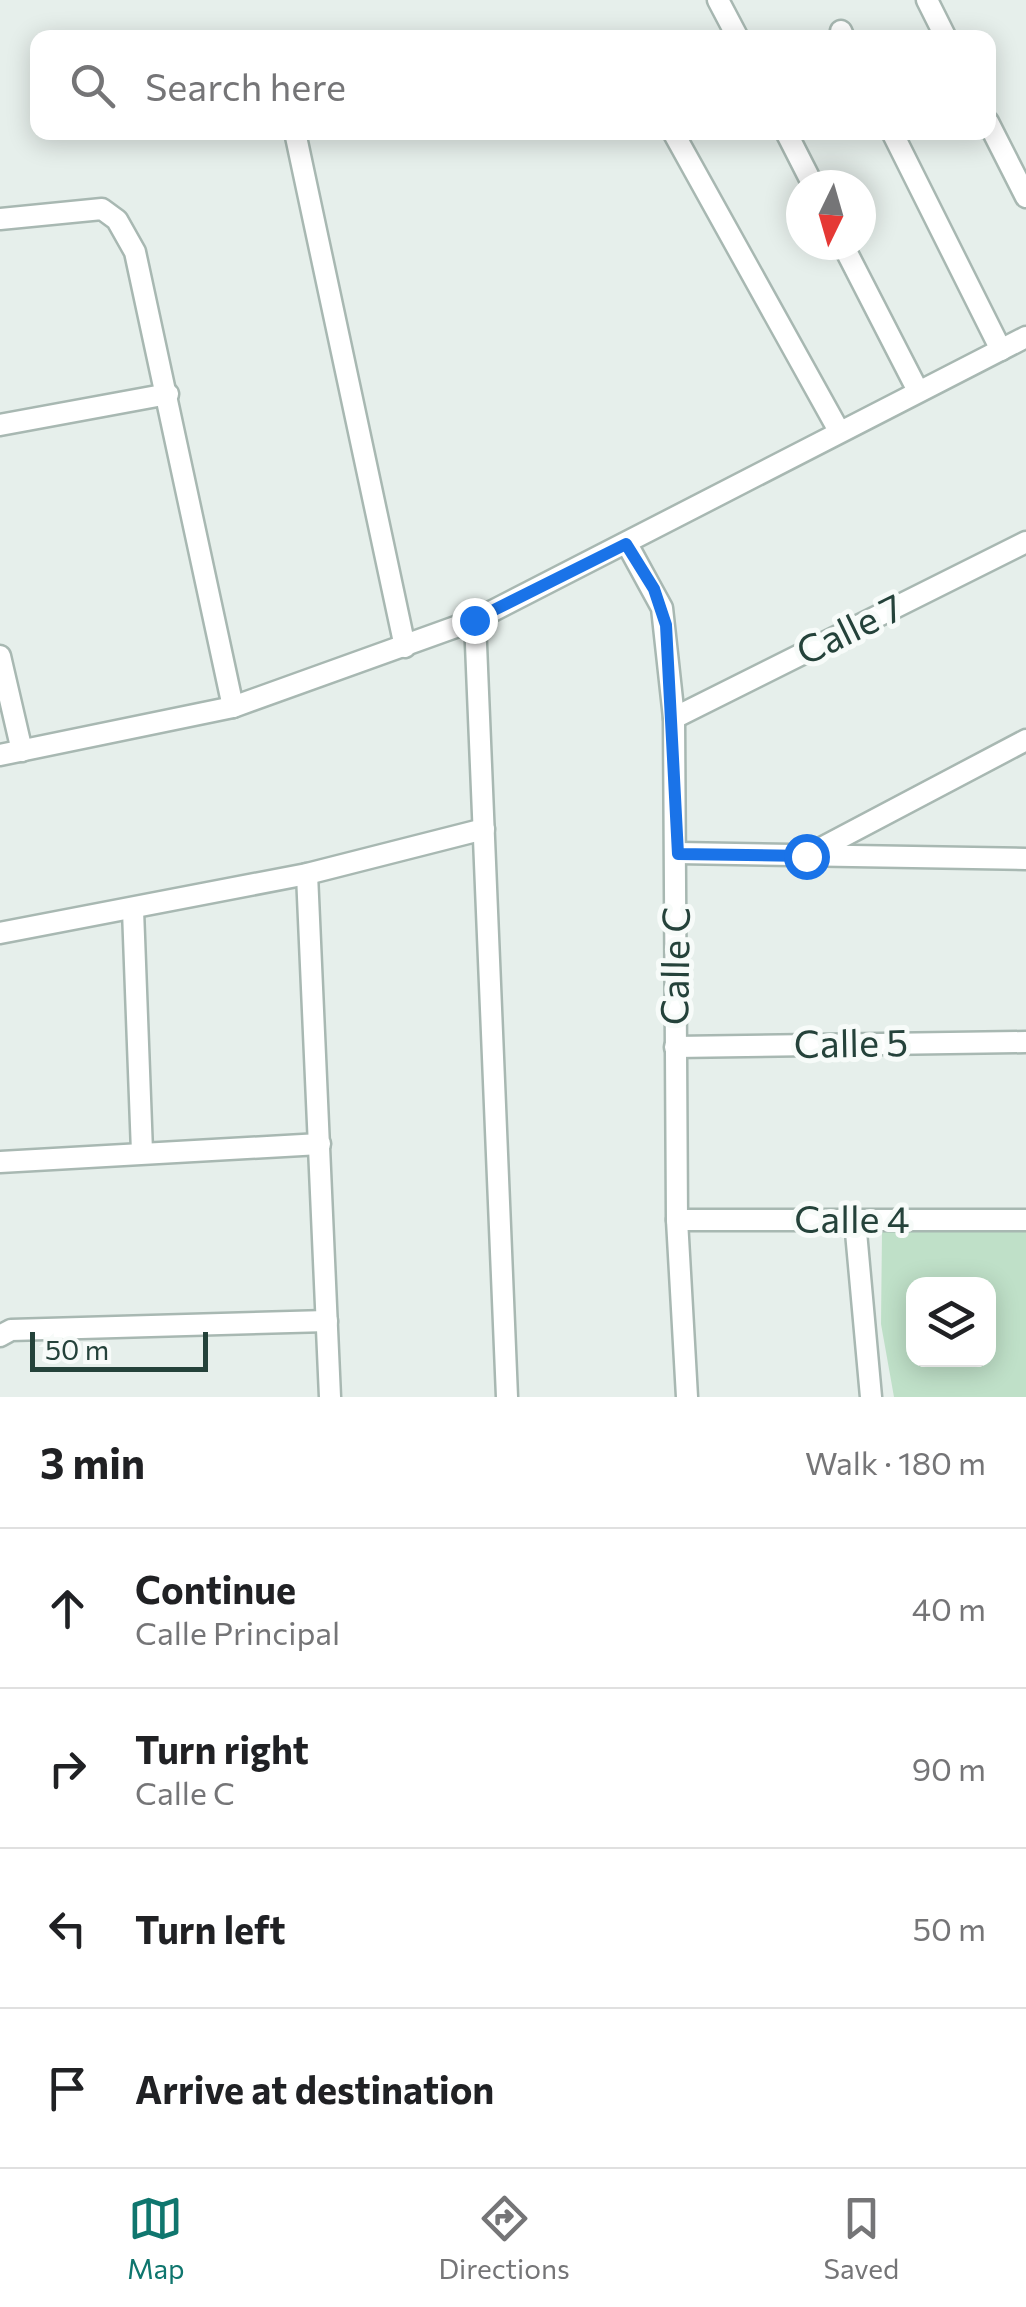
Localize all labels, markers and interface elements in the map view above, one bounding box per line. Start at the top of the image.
search box [30,30,996,140]
icon: search [65,58,120,113]
text: Search here [145,62,346,109]
north arrow [786,170,876,260]
street label: Calle 7 [788,582,910,674]
route end [452,598,498,644]
route start [784,834,830,880]
street label: Calle C [649,906,698,1026]
street label: Calle 5 [793,1017,909,1066]
street label: Calle 4 [794,1194,910,1241]
map controls [906,1277,996,1367]
button: layers [906,1277,996,1367]
scale bar [30,1327,208,1372]
text: 50 m [45,1332,109,1366]
text: 3 min [40,1436,145,1488]
text: Walk · 180 m [805,1442,986,1482]
text: Continue [135,1565,296,1612]
icon: ahead [40,1581,95,1636]
text: 40 m [912,1588,986,1628]
text: Calle Principal [135,1612,340,1652]
text: Turn right [135,1725,309,1772]
icon: right [40,1741,95,1796]
text: 90 m [912,1748,986,1788]
text: Calle C [135,1772,235,1812]
icon: left [40,1901,95,1956]
text: Turn left [135,1905,286,1952]
text: 50 m [913,1908,986,1948]
icon: arrive [40,2061,95,2116]
text: Arrive at destination [135,2065,494,2112]
tab: Map [127,2191,185,2285]
tab: Directions [438,2191,570,2285]
tab: Saved [824,2191,899,2285]

